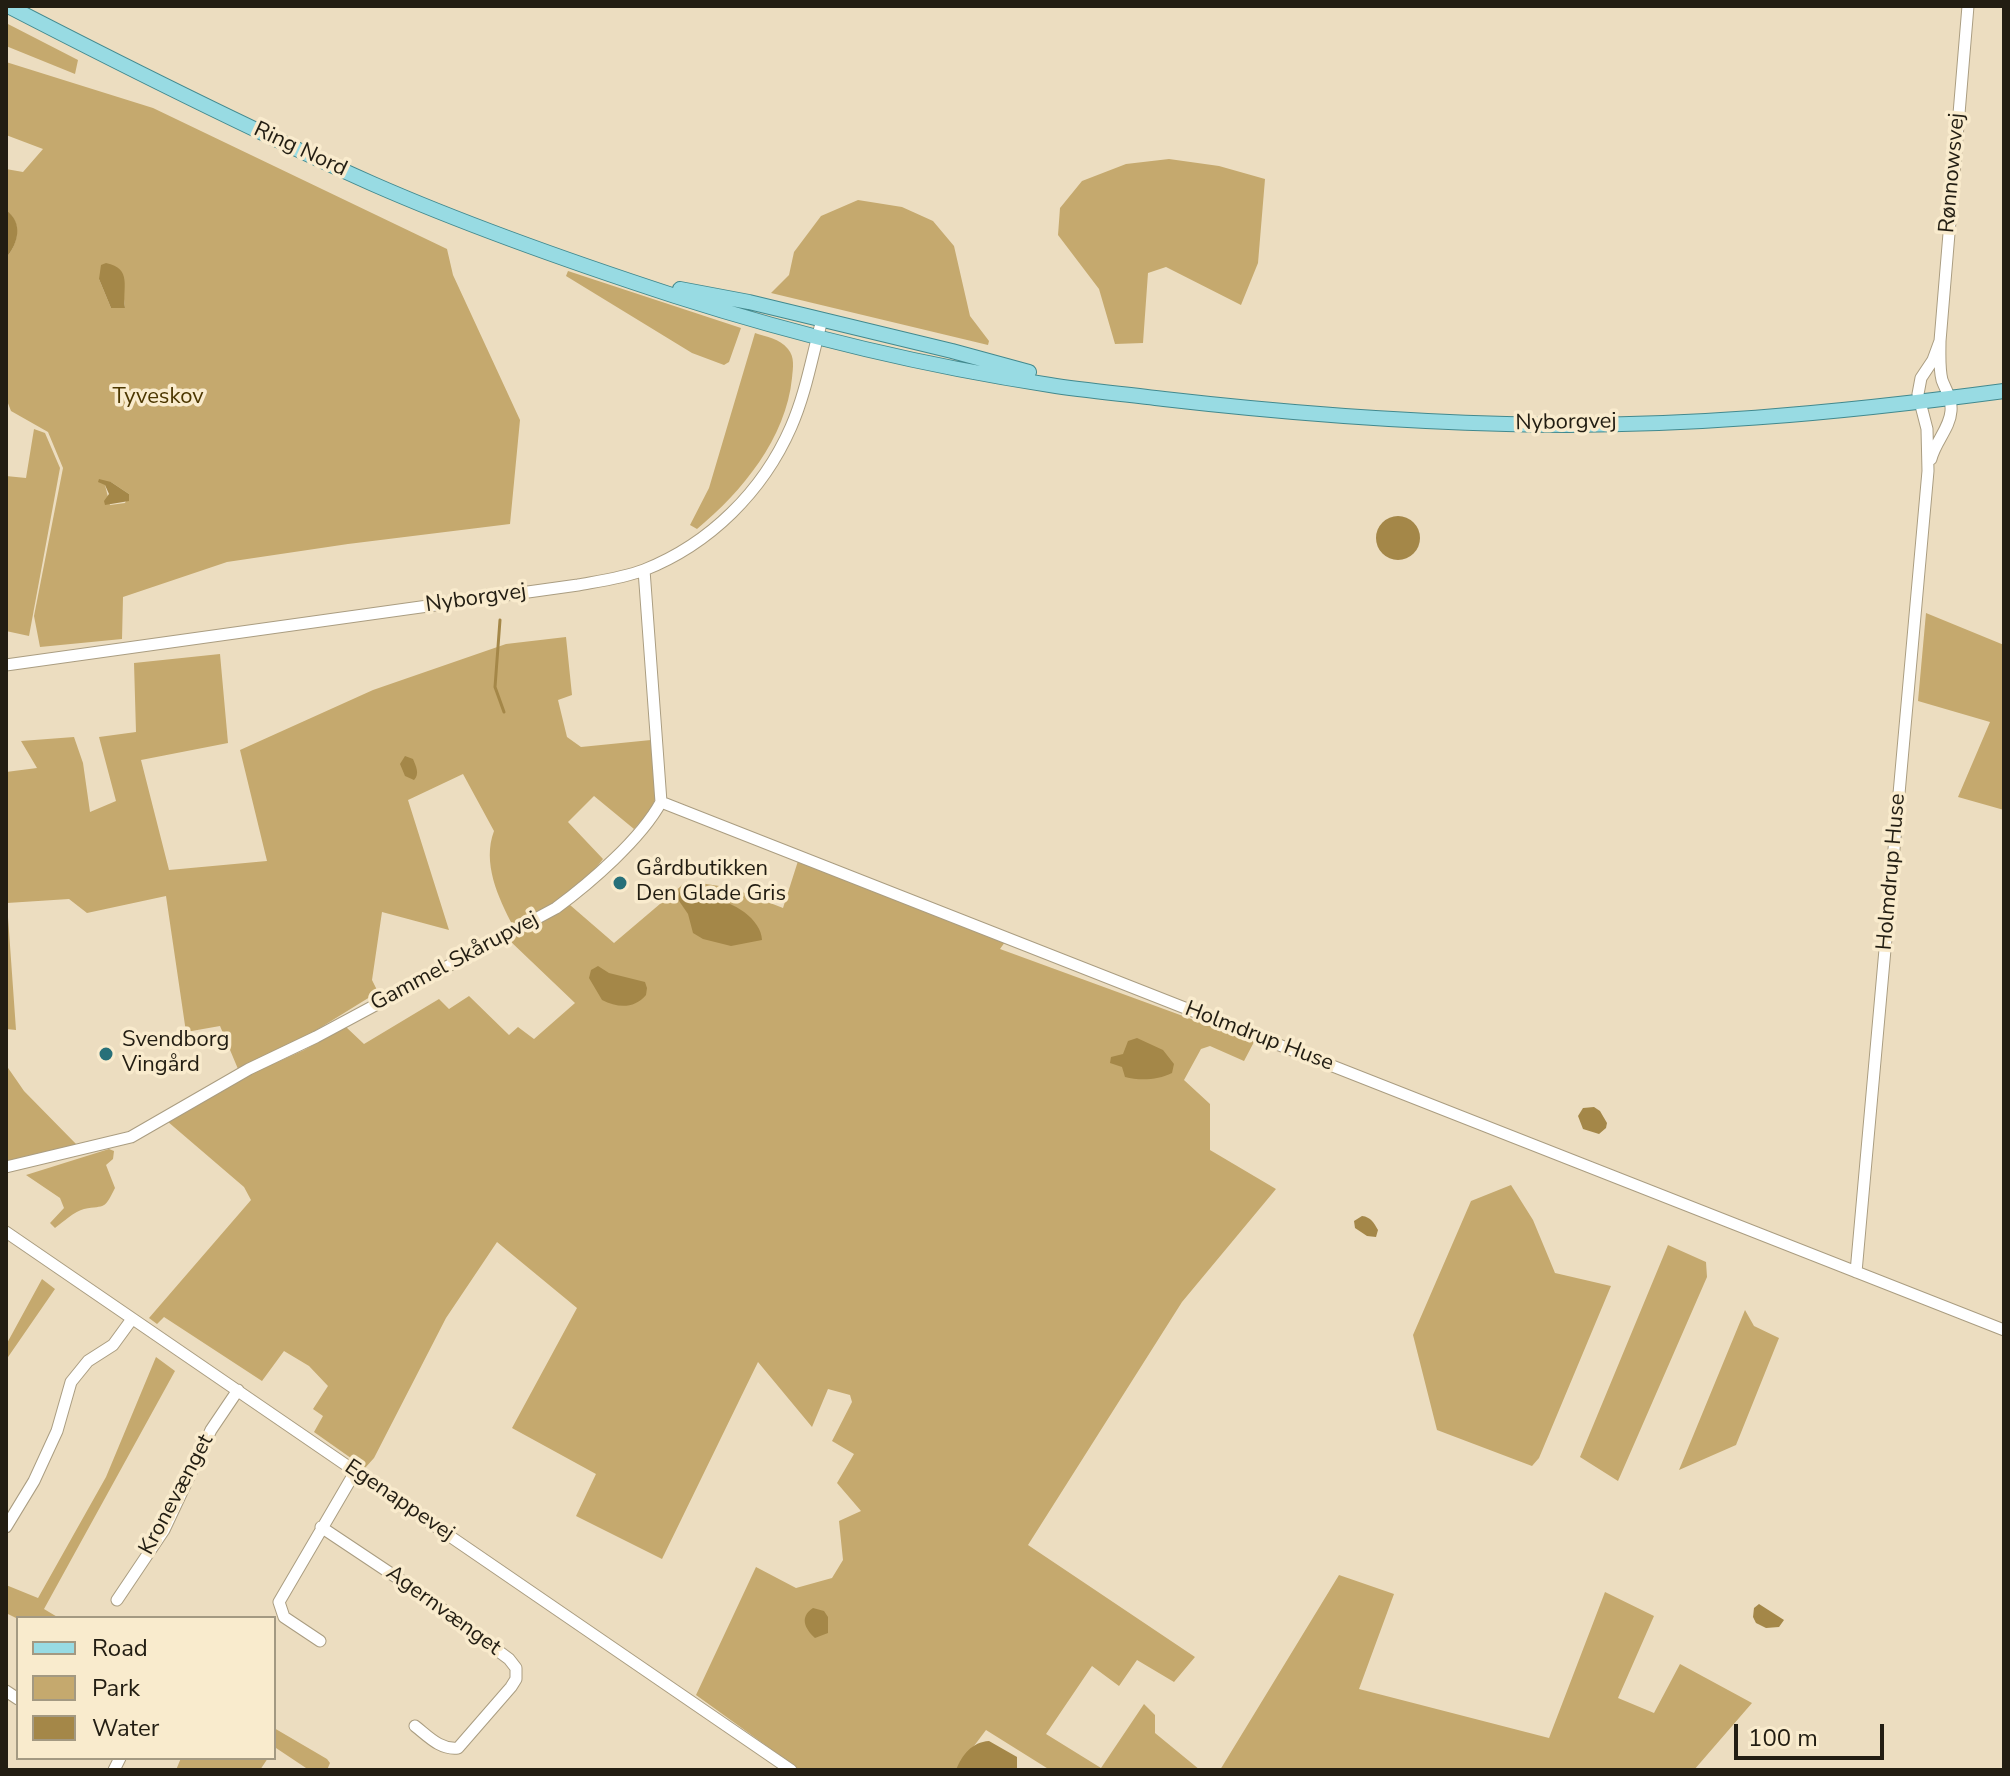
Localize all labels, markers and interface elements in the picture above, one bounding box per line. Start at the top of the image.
street label: Rønnowsvej [1935,112,1971,234]
street label: Ring Nord [249,117,351,183]
park label: Tyveskov [112,385,204,411]
street label: Nyborgvej [1515,409,1617,437]
street label: Nyborgvej [424,579,528,619]
street label: Holmdrup Huse [1872,793,1912,951]
place label: Gårdbutikken Den Glade Gris [636,857,786,908]
marker: Gårdbutikken Den Glade Gris [611,874,629,892]
street label: Gammel Skårupvej [367,907,543,1017]
street label: Holmdrup Huse [1181,997,1337,1077]
place label: Svendborg Vingård [122,1028,229,1080]
marker: Svendborg Vingård [97,1045,115,1063]
street label: Kronevænget [134,1430,220,1560]
street label: Egenappevej [339,1455,459,1547]
street label: Agernvænget [380,1560,506,1662]
legend [16,1616,276,1760]
text: Road [92,1632,148,1664]
text: Park [92,1672,140,1704]
scale bar [1738,1708,1888,1758]
text: Water [92,1712,159,1744]
text: 100 m [1748,1722,1818,1754]

